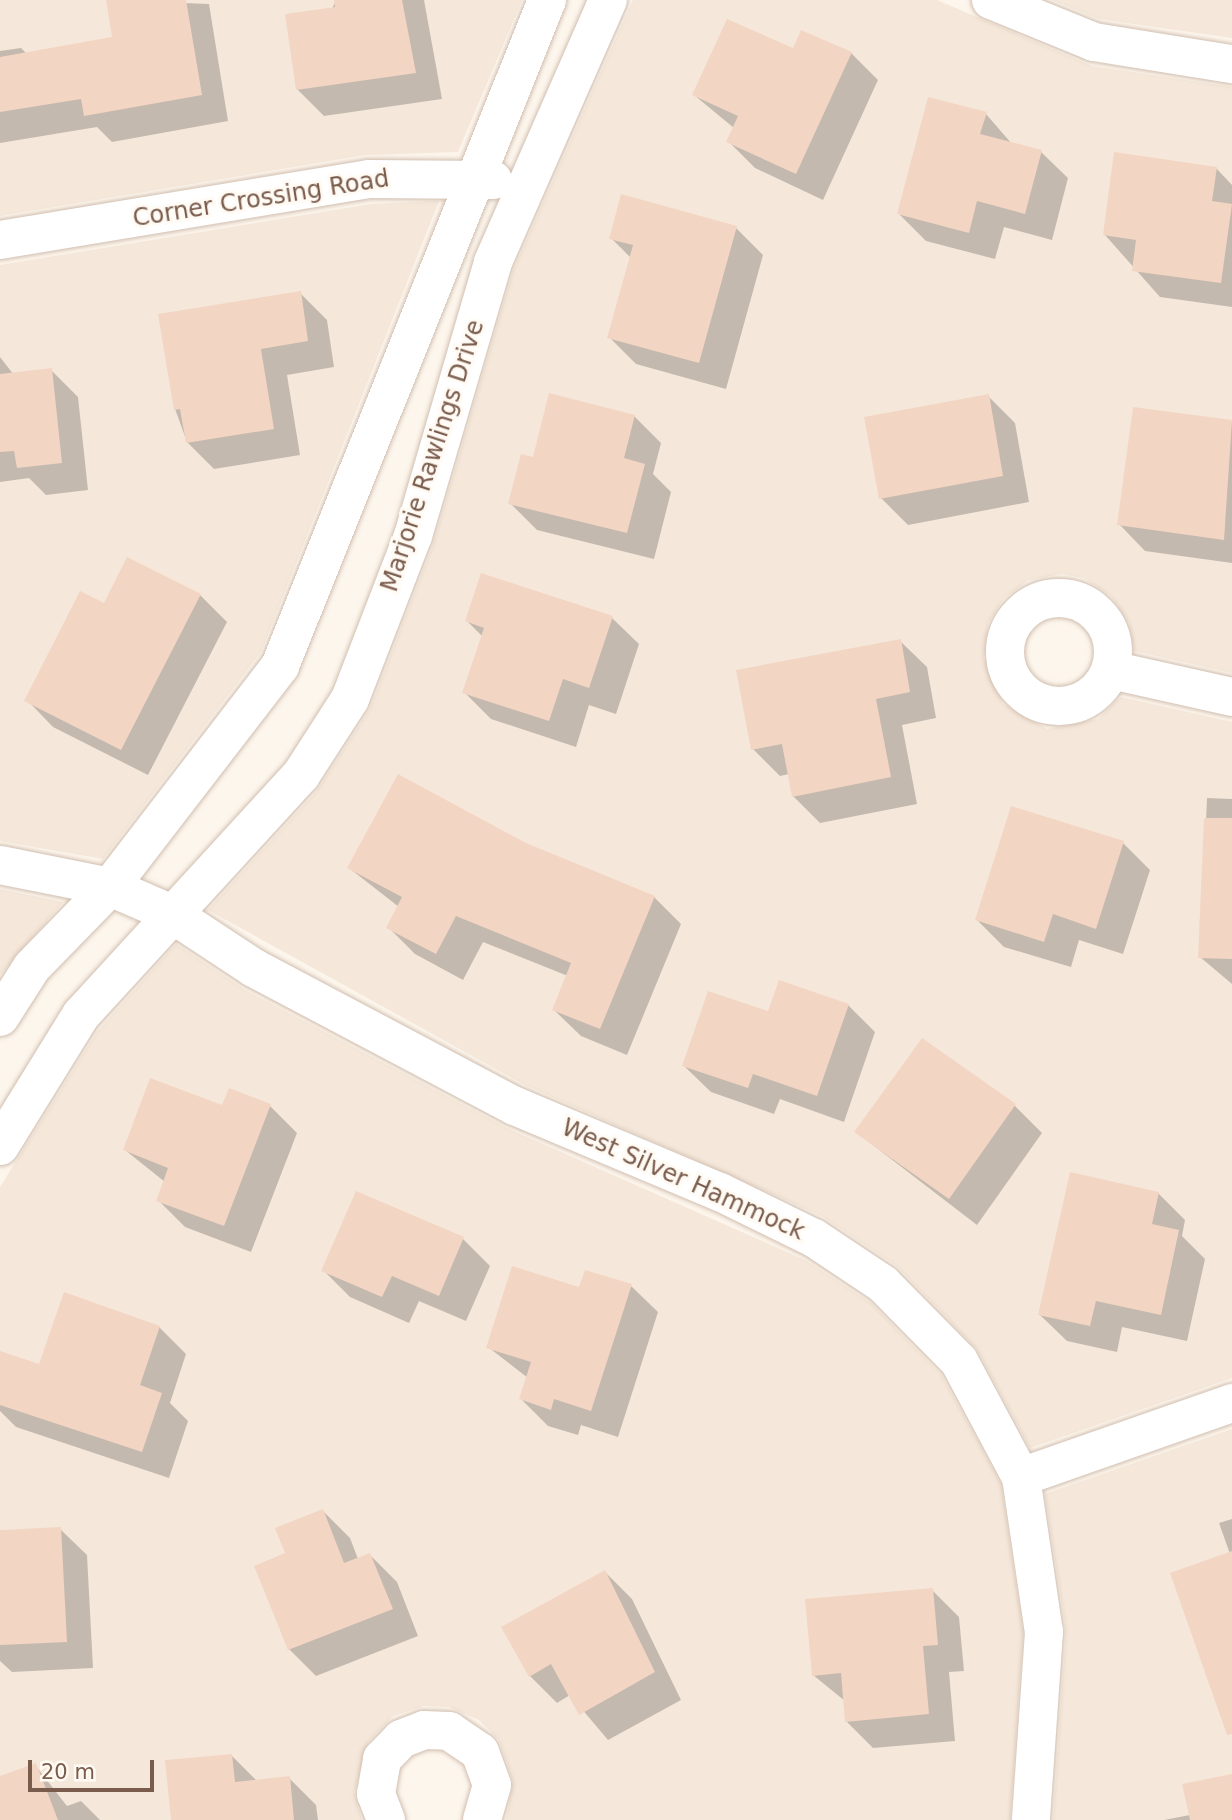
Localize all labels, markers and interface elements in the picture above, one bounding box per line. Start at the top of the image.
street label: Corner Crossing Road [131,165,391,233]
street label: Marjorie Rawlings Drive [375,317,491,595]
street label: West Silver Hammock [557,1113,809,1247]
scale bar [32,1746,158,1790]
text: 20 m [41,1760,95,1784]

